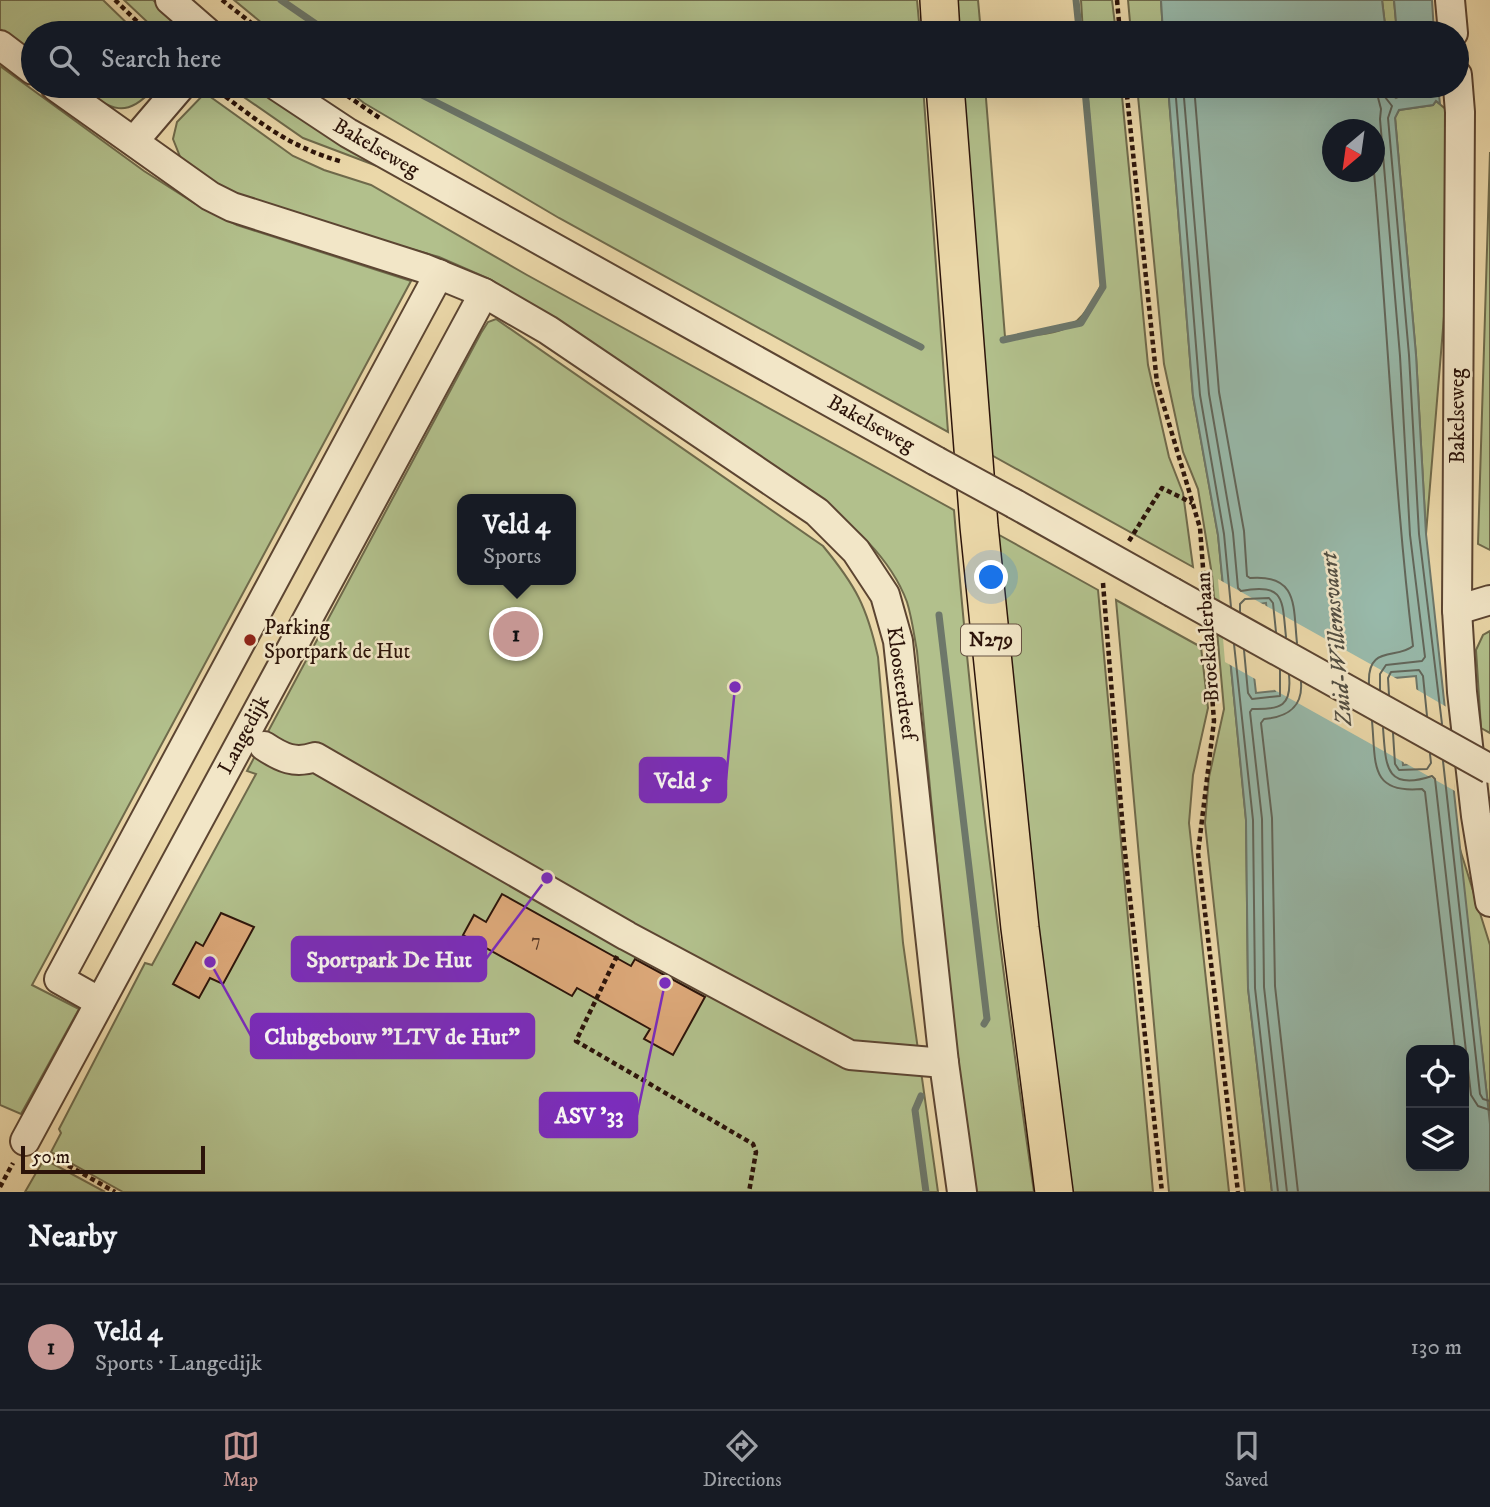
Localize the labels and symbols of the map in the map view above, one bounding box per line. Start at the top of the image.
street label: Bakelseweg [328,113,424,184]
north arrow [1322,119,1385,182]
street label: Bakelseweg [1445,368,1471,464]
street label: Bakelseweg [823,389,920,459]
water label: Zuid-Willemsvaart [1315,549,1359,728]
your location [974,560,1008,594]
street label: Broekdalerbaan [1190,571,1226,703]
pin: 1 [493,608,539,660]
place label: Parking Sportpark de Hut [264,615,410,665]
road number: N279 [961,624,1021,656]
street label: Kloosterdreef [880,625,922,745]
marker: Parking Sportpark de Hut [242,632,258,648]
street label: Langedijk [212,691,276,779]
callout: Veld 5 [640,758,726,802]
text: Veld 5 [653,767,712,796]
house number: 7 [531,930,541,952]
callout: Sportpark De Hut [292,937,486,981]
text: Sportpark De Hut [306,946,472,975]
callout: Clubgebouw "LTV de Hut" [251,1014,534,1058]
text: Clubgebouw "LTV de Hut" [264,1023,520,1052]
callout: ASV '33 [540,1093,637,1137]
text: ASV '33 [553,1102,624,1131]
scale bar [21,1143,205,1175]

